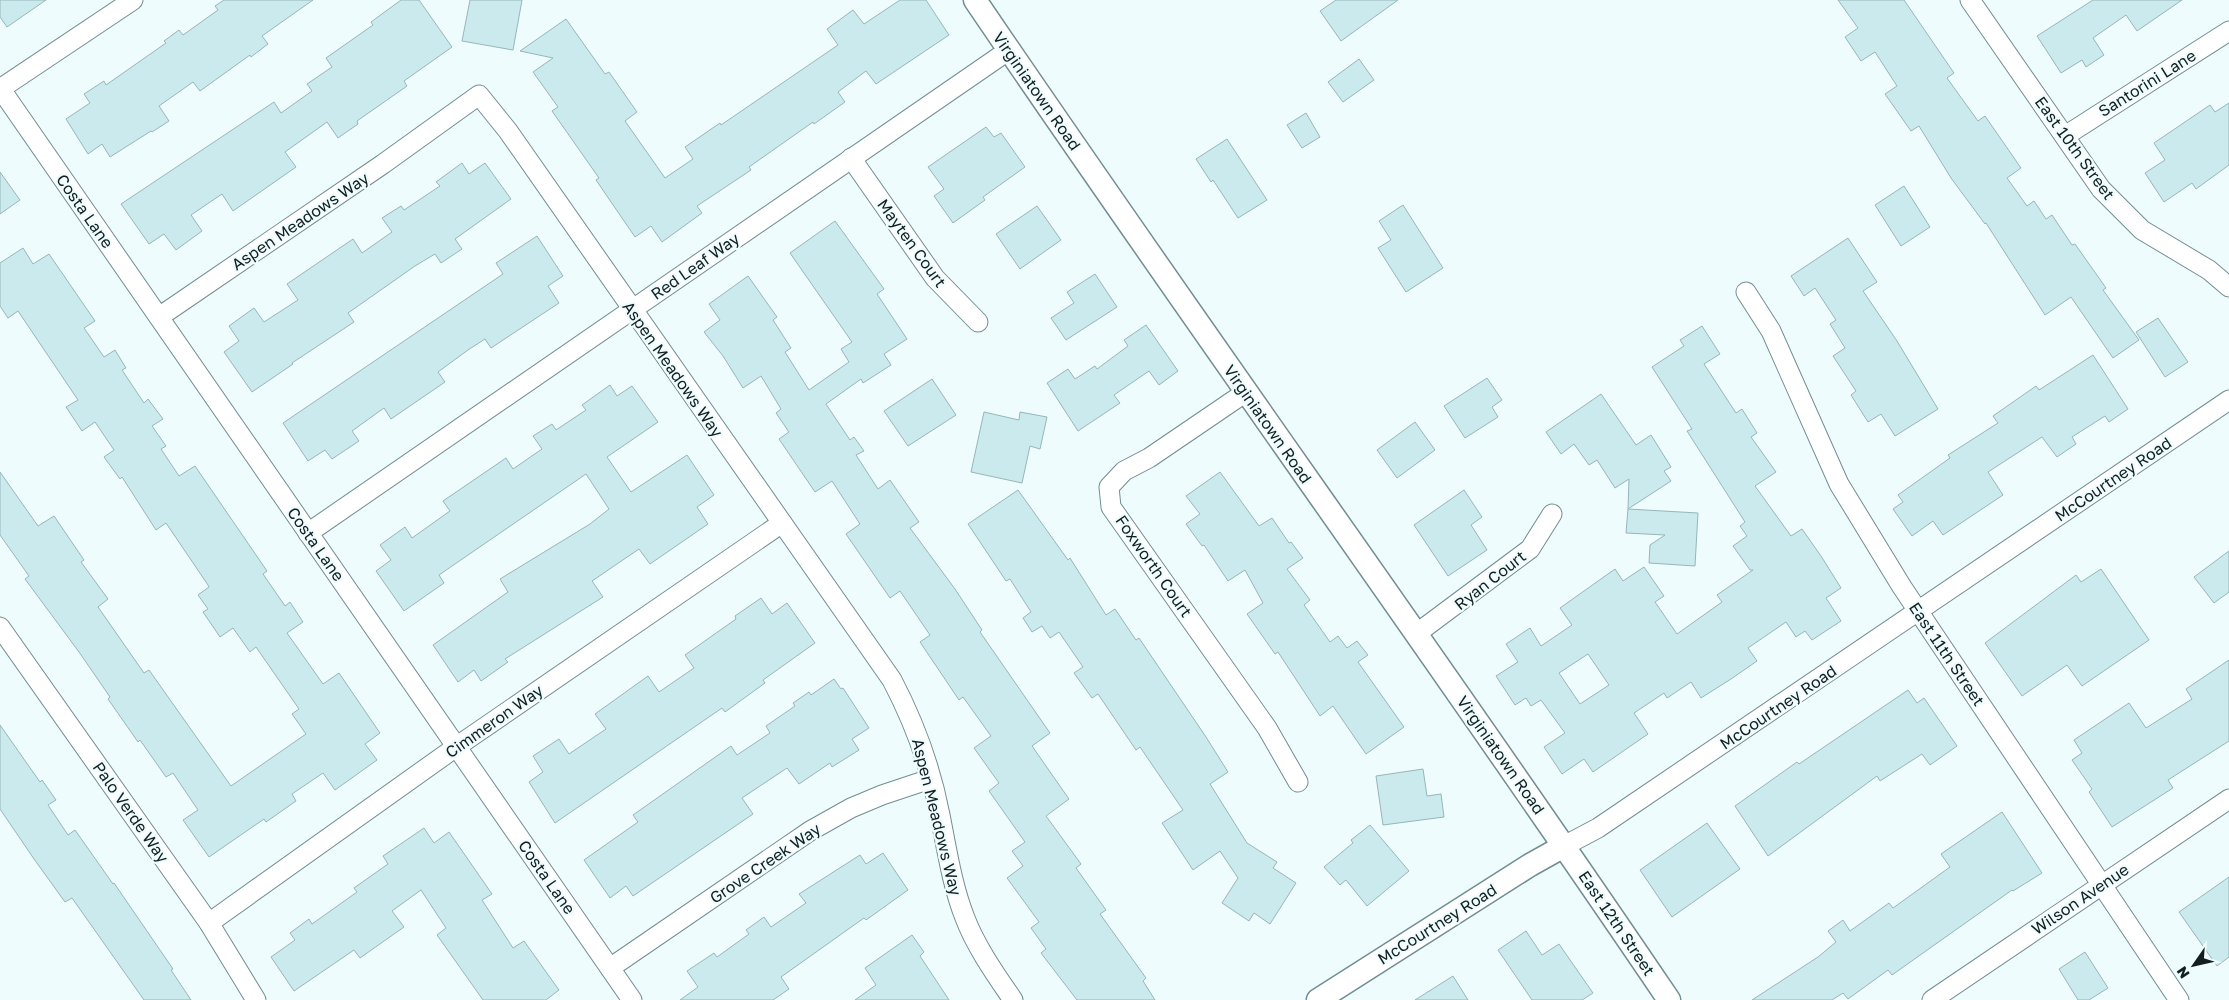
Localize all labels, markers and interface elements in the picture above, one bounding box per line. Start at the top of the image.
street label: Virginiatown Road [989,28,1085,154]
street label: Santorini Lane [2095,45,2199,121]
street label: East 10th Street [2031,92,2119,204]
street label: Aspen Meadows Way [228,168,372,274]
street label: Costa Lane [52,170,118,252]
street label: Mayten Court [873,195,951,291]
street label: Red Leaf Way [647,228,743,304]
street label: Aspen Meadows Way [619,297,727,441]
street label: Virginiatown Road [1220,361,1316,487]
street label: McCourtney Road [2051,433,2175,525]
street label: Costa Lane [283,503,349,585]
street label: Foxworth Court [1111,511,1197,621]
street label: Ryan Court [1450,546,1530,614]
street label: East 11th Street [1905,598,1989,710]
street label: McCourtney Road [1716,661,1840,753]
street label: Cimmeron Way [441,680,547,762]
street label: Virginiatown Road [1453,692,1549,818]
street label: Aspen Meadows Way [908,736,966,898]
street label: Palo Verde Way [89,758,173,866]
street label: Grove Creek Way [706,818,824,908]
street label: Costa Lane [514,836,580,918]
street label: Wilson Avenue [2027,859,2133,939]
street label: East 12th Street [1575,867,1659,979]
street label: McCourtney Road [1374,879,1500,969]
north arrow [2169,940,2219,990]
text: N [2173,963,2193,982]

